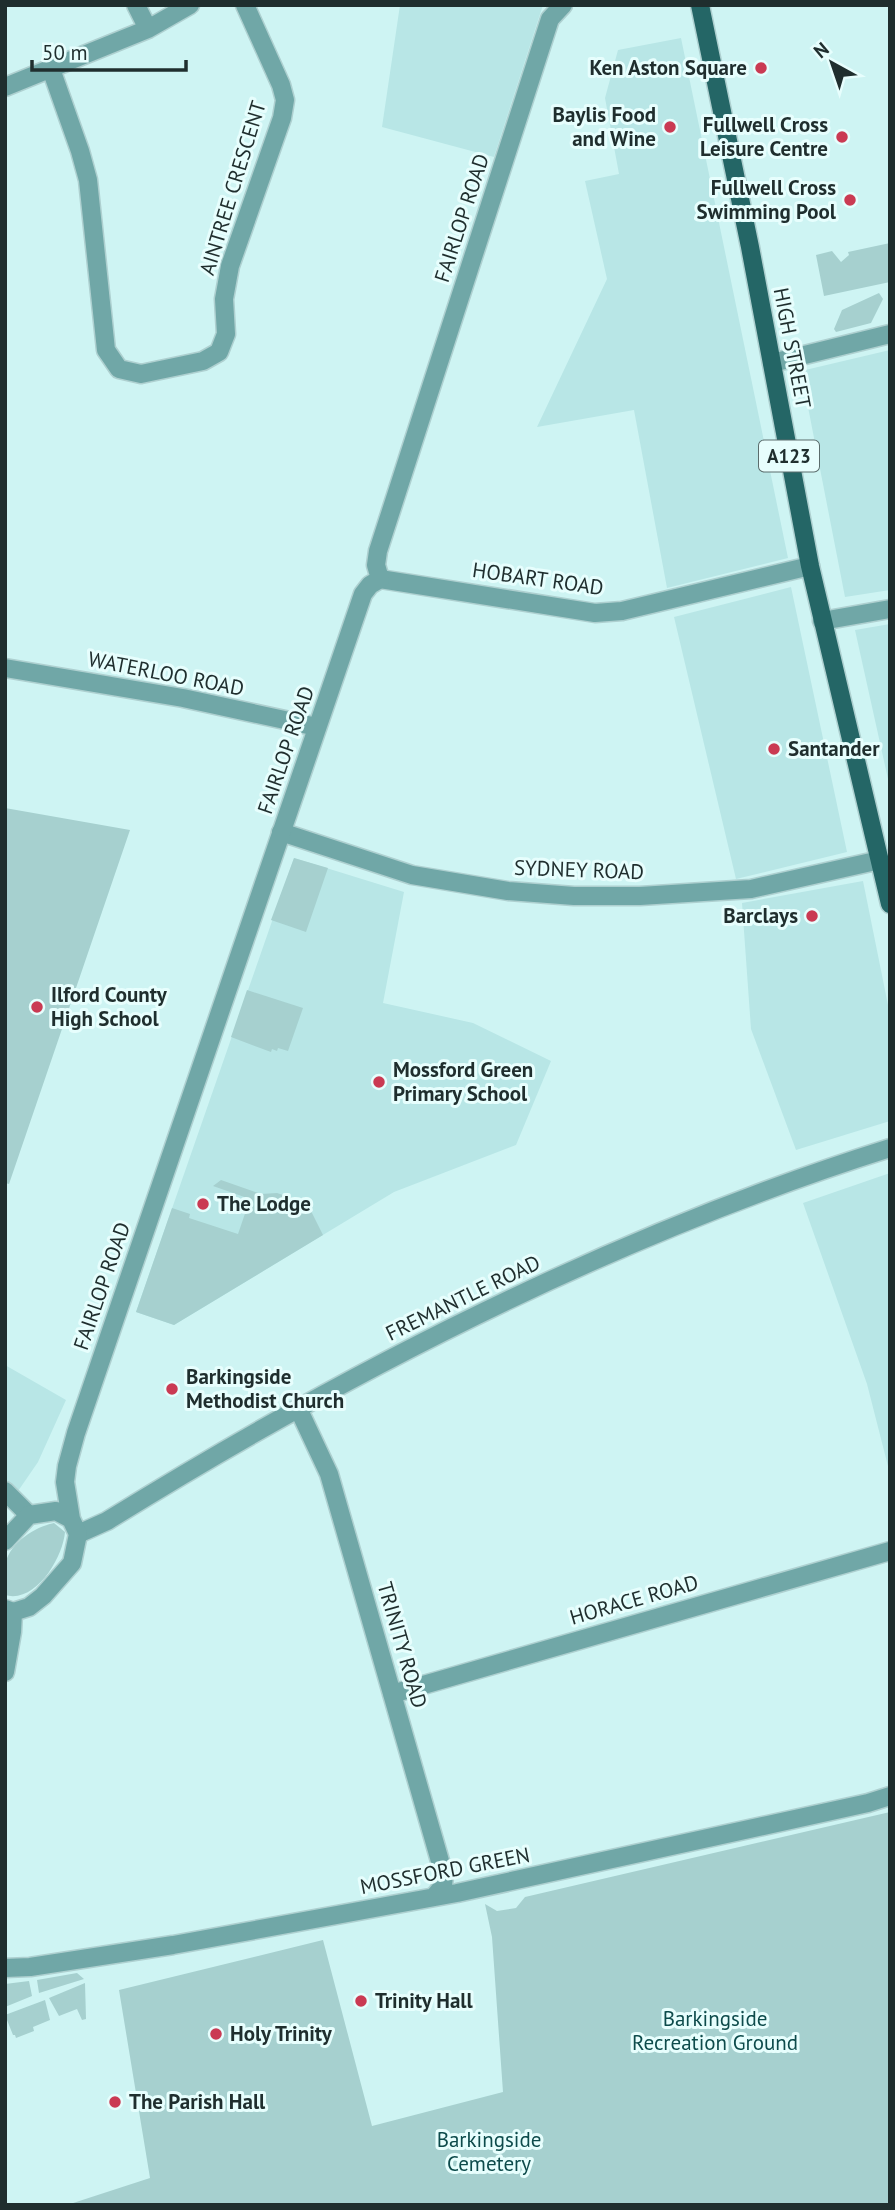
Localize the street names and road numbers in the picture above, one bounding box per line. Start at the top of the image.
street label: AINTREE CRESCENT [193,97,272,278]
street label: FAIRLOP ROAD [428,150,495,286]
street label: HIGH STREET [768,285,817,411]
road number: A123 [759,440,819,471]
street label: HOBART ROAD [471,556,605,601]
street label: WATERLOO ROAD [86,645,246,702]
street label: FAIRLOP ROAD [251,682,320,817]
street label: SYDNEY ROAD [513,854,645,885]
street label: FAIRLOP ROAD [67,1218,136,1353]
street label: FREMANTLE ROAD [381,1248,544,1347]
street label: HORACE ROAD [566,1568,701,1631]
street label: TRINITY ROAD [372,1579,433,1711]
street label: MOSSFORD GREEN [358,1841,532,1900]

